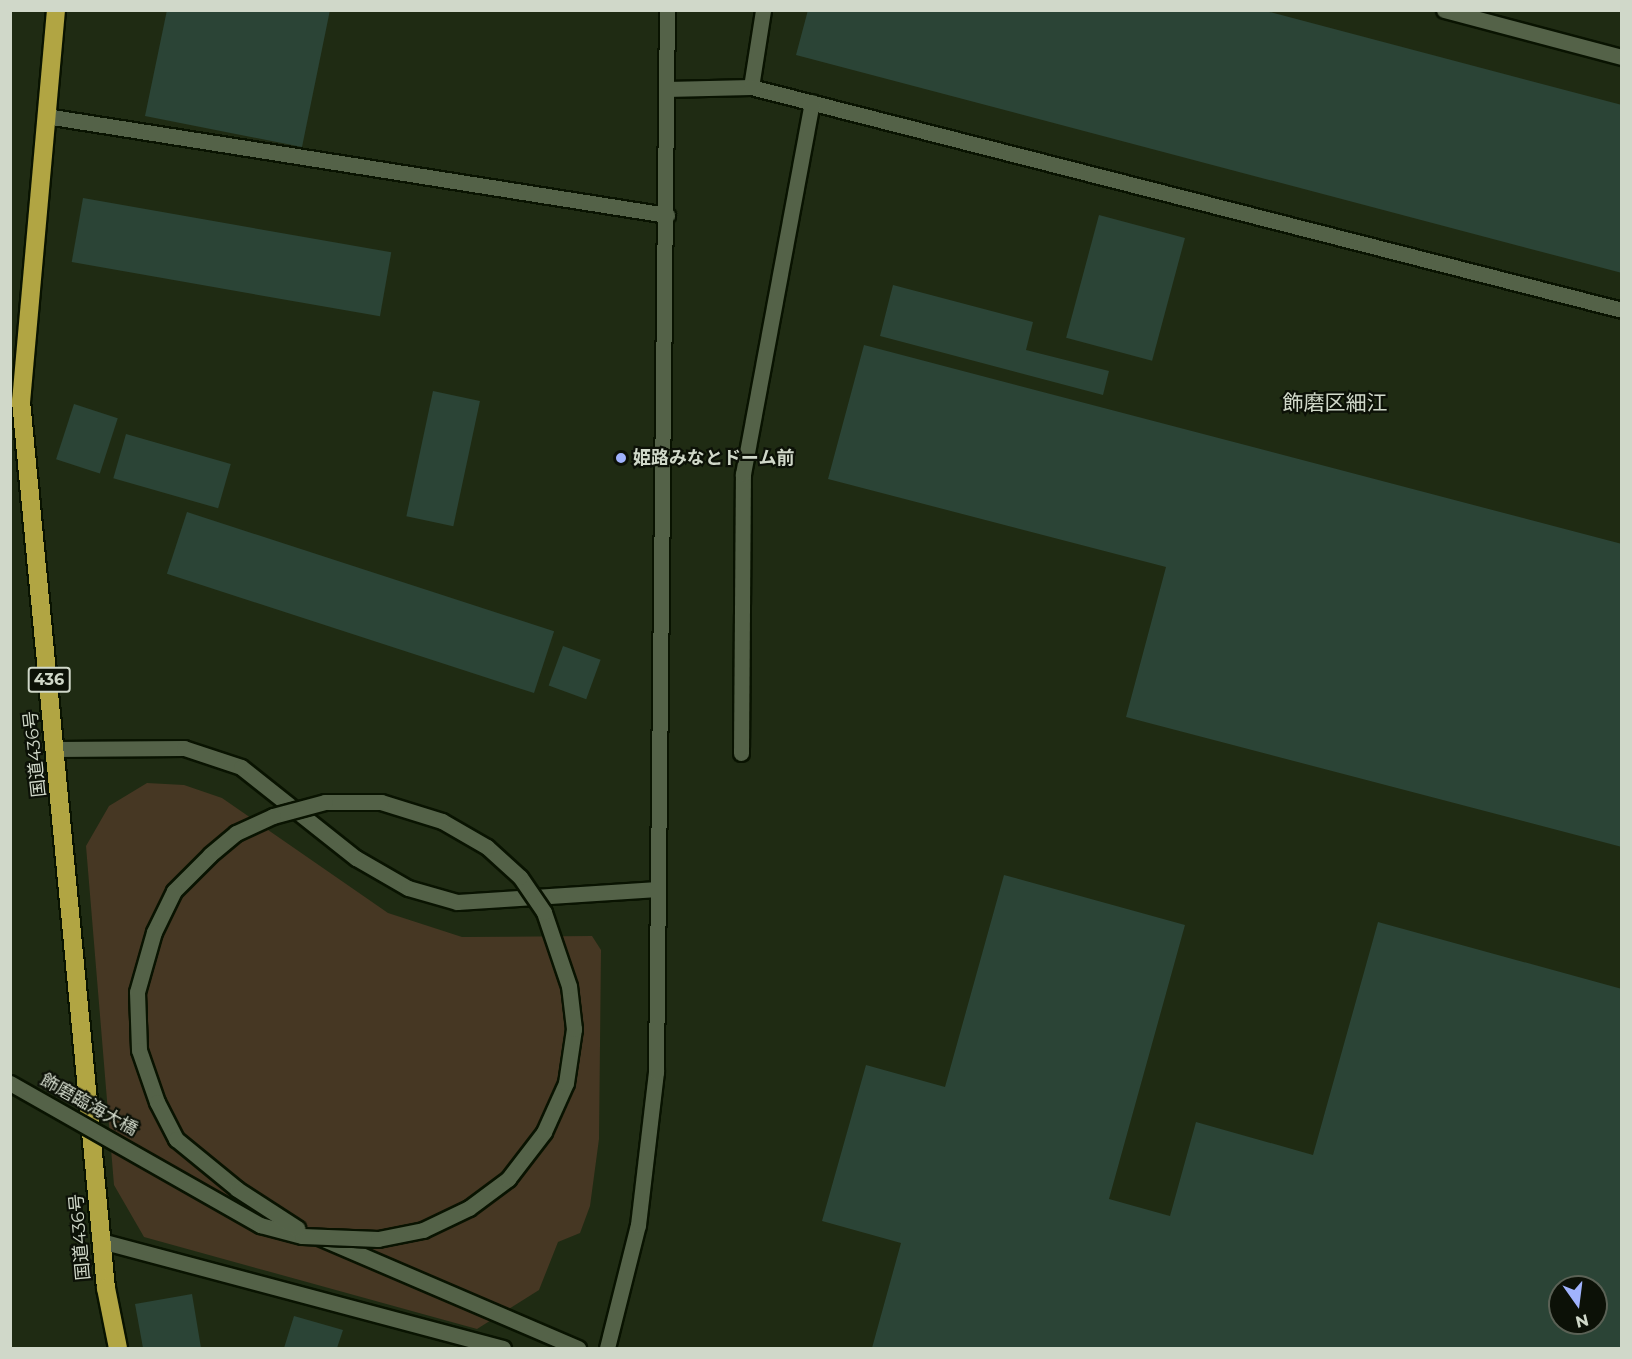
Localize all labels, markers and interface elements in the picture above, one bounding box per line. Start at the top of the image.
district label: 飾磨区細江 [1283,390,1387,416]
place label: 姫路みなとドーム前 [633,447,795,469]
marker: 姫路みなとドーム前 [614,451,628,465]
road number: 436 [26,667,72,693]
street label: 国道436号 [20,710,50,798]
street label: 飾磨臨海大橋 [37,1069,141,1141]
street label: 国道436号 [65,1193,95,1281]
north arrow [1548,1275,1608,1335]
text: N [1573,1310,1591,1332]

